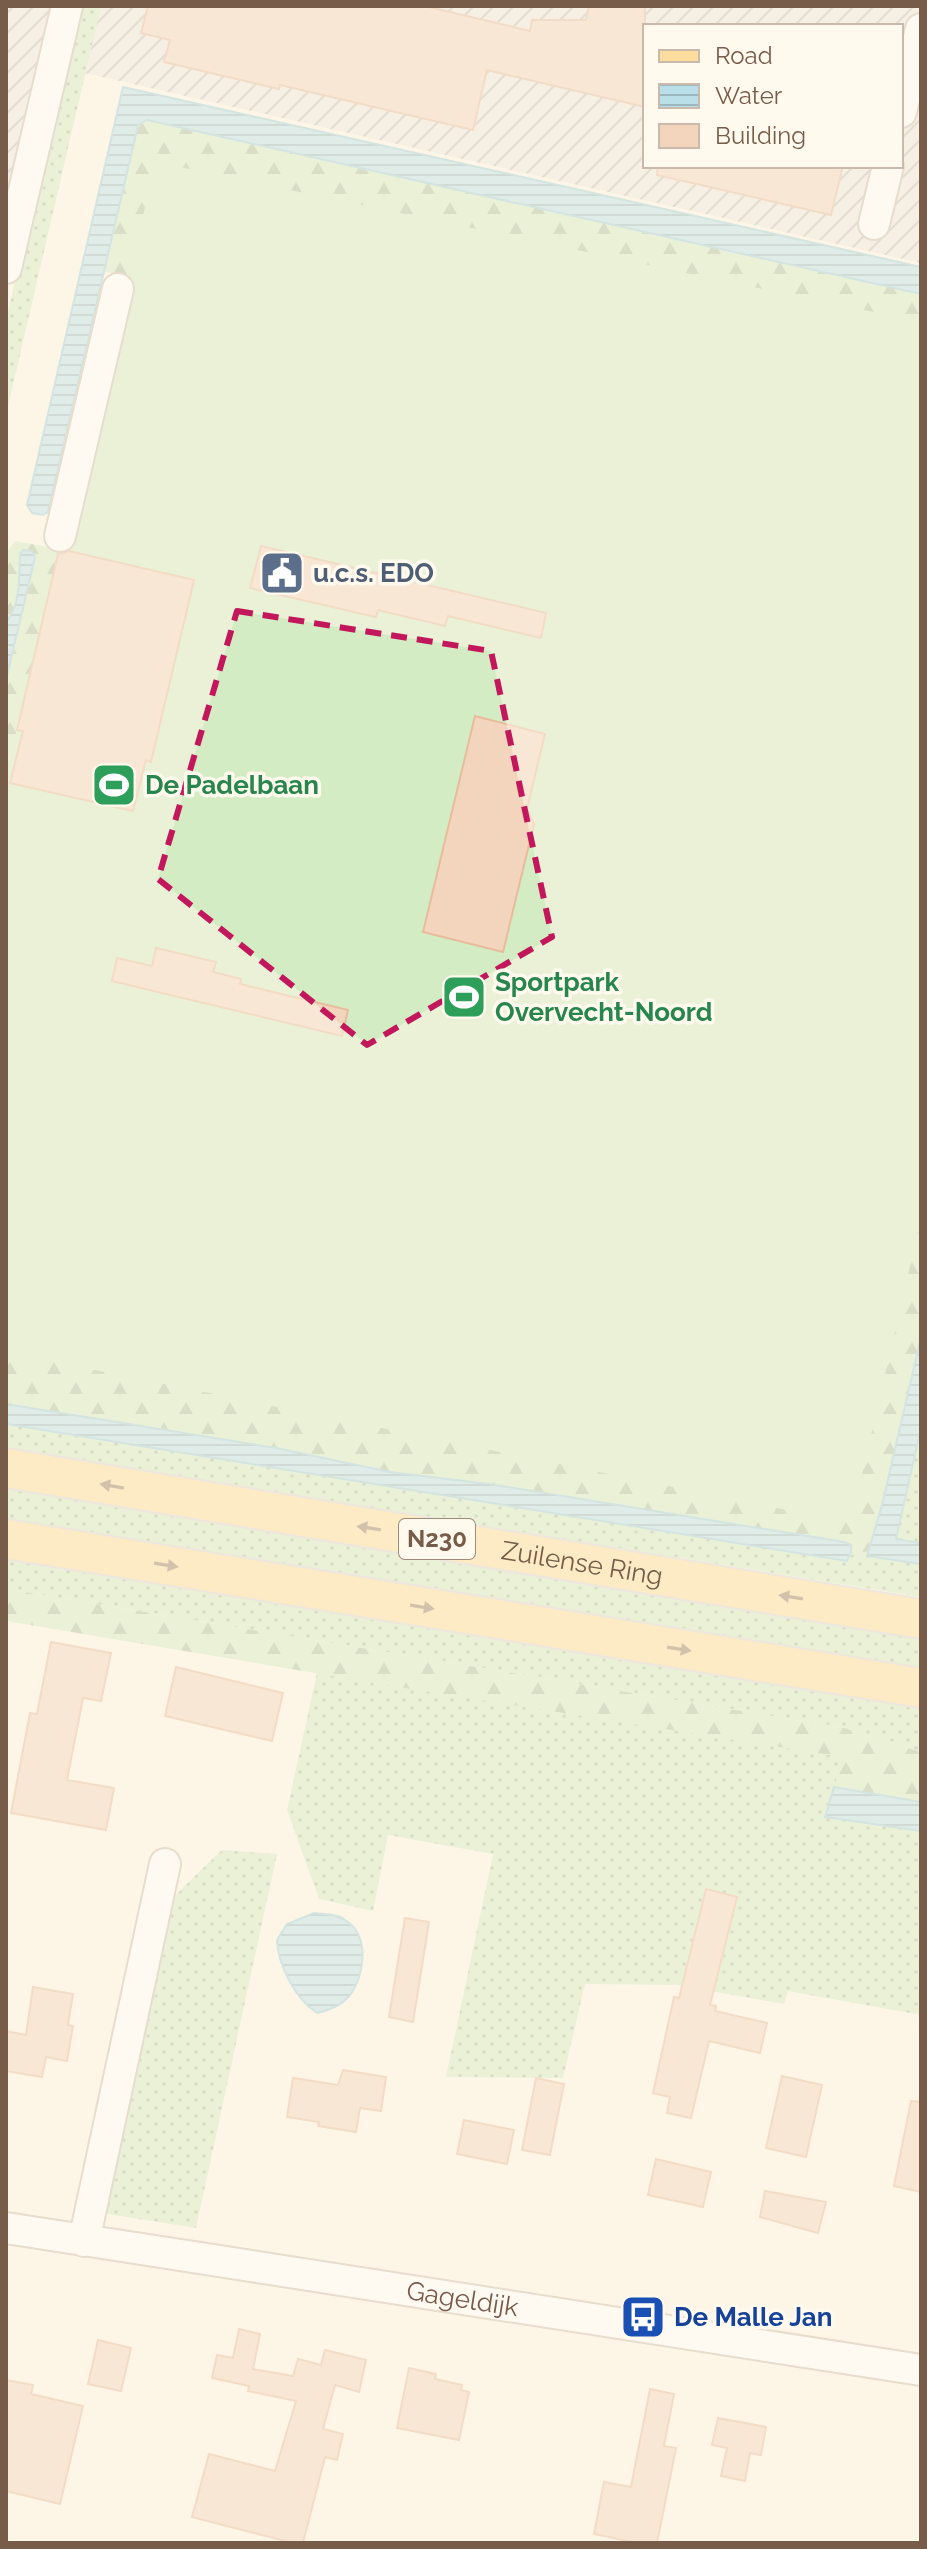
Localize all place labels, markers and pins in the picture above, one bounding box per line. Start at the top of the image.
public building icon: u.c.s. EDO [258,549,306,597]
place label: u.c.s. EDO [313,558,434,588]
sports icon: De Padelbaan [90,761,138,809]
place label: De Padelbaan [145,770,319,800]
place label: Sportpark Overvecht-Noord [495,967,713,1027]
sports icon: Sportpark Overvecht-Noord [440,973,488,1021]
bus stop icon: De Malle Jan [619,2293,667,2341]
place label: De Malle Jan [674,2302,832,2332]

